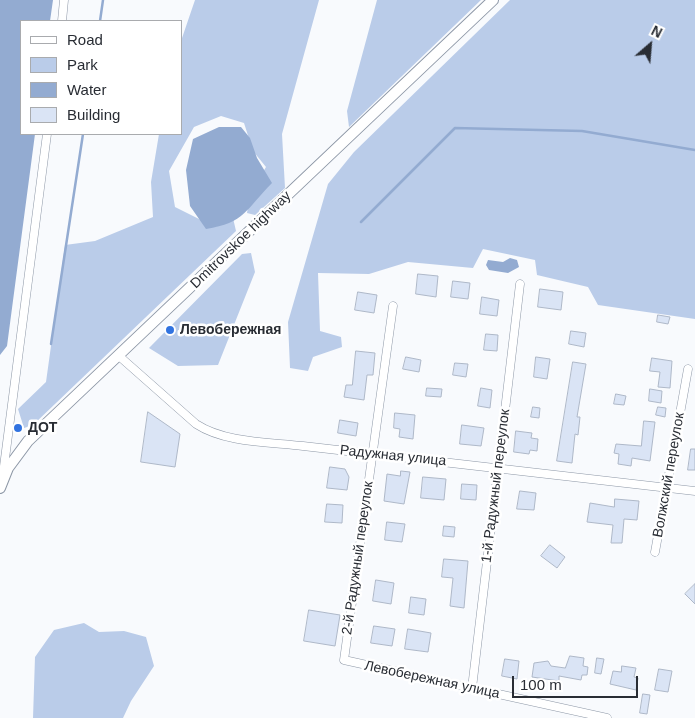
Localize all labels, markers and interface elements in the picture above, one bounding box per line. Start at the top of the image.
legend [20,20,182,135]
north arrow [625,20,675,70]
text: N [649,22,665,41]
text: Road [67,31,103,48]
text: Park [67,56,98,73]
text: Water [67,81,106,98]
text: Building [67,106,120,123]
street label: Dmitrovskoe highway [187,188,295,292]
place label: Левобережная [180,322,282,338]
marker: Левобережная [164,324,176,336]
street label: 1-й Радужный переулок [478,408,514,564]
street label: Волжский переулок [650,411,688,539]
place label: ДОТ [28,420,57,436]
marker: ДОТ [12,422,24,434]
street label: Радужная улица [339,442,447,470]
street label: 2-й Радужный переулок [339,480,377,636]
street label: Левобережная улица [363,657,501,703]
scale bar [515,666,641,698]
text: 100 m [520,676,562,693]

